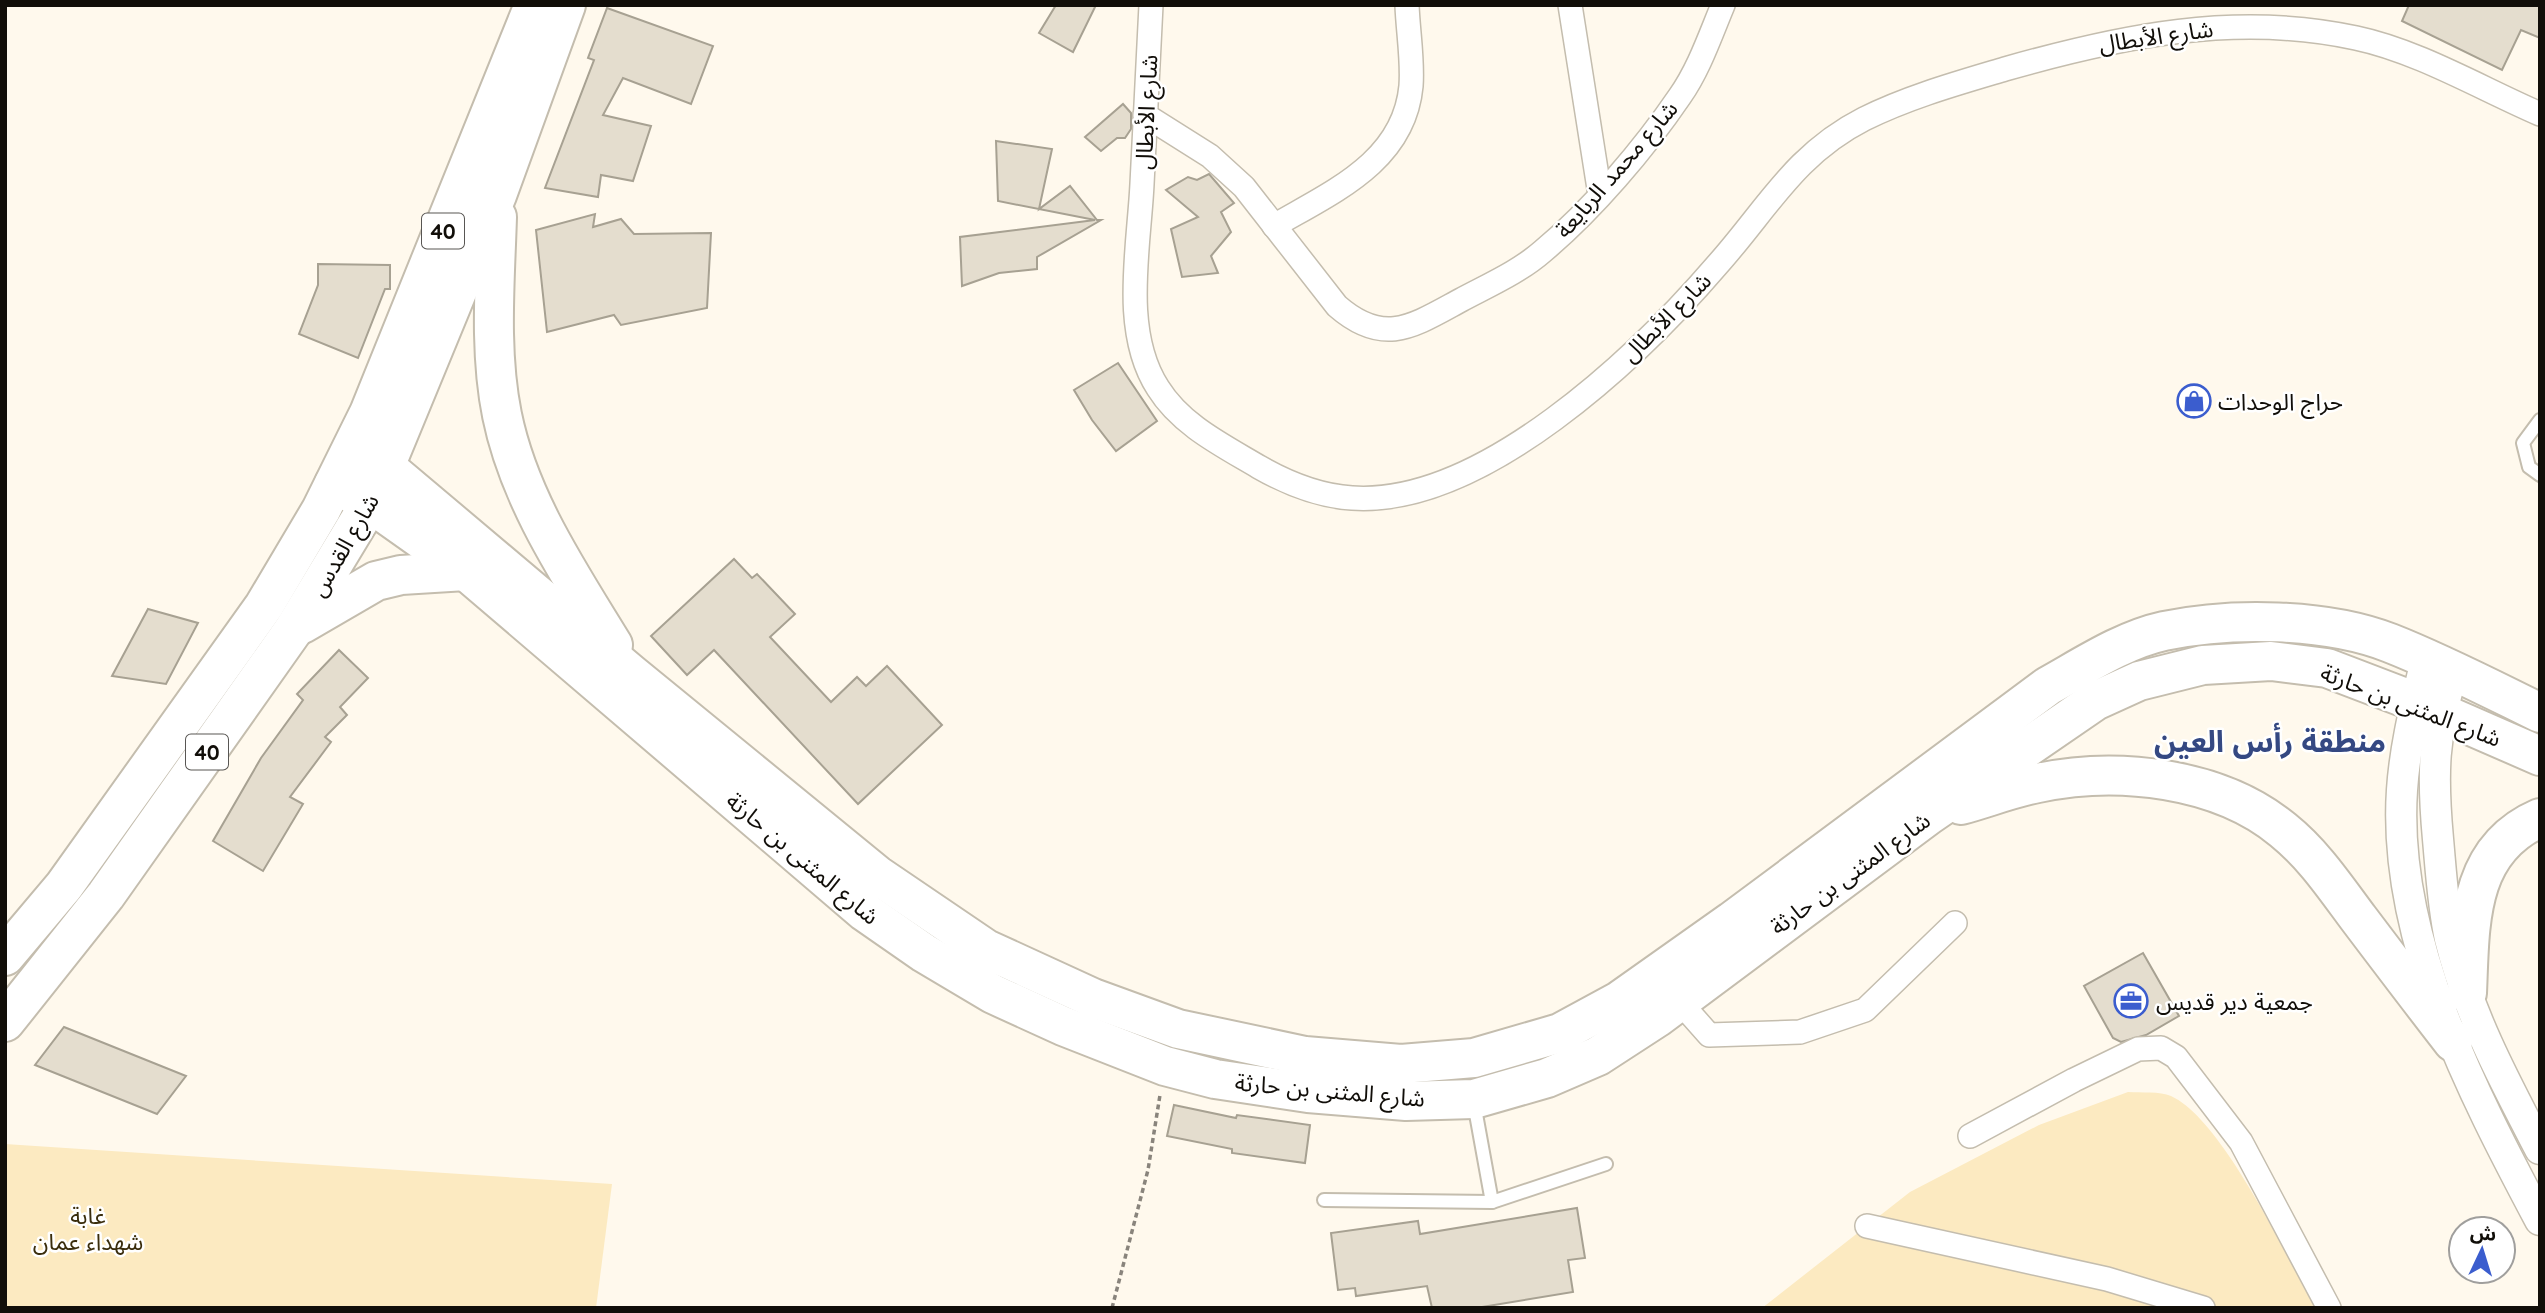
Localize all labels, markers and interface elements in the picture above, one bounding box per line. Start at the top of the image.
street label: شارع الأبطال [2097,14,2215,61]
street label: شارع الأبطال [1129,54,1166,170]
street label: شارع محمد الربايعة [1548,94,1686,246]
road number: 40 [422,214,464,248]
street label: شارع الأبطال [1615,266,1719,370]
shop icon: حراج الوحدات [2175,382,2213,420]
place label: حراج الوحدات [2218,387,2343,419]
street label: شارع القدس [303,488,388,603]
street label: شارع المثنى بن حارثة [2316,657,2505,756]
district label: منطقة رأس العين [2154,722,2386,760]
road number: 40 [186,734,228,770]
street label: شارع المثنى بن حارثة [719,786,885,933]
street label: شارع المثنى بن حارثة [1764,805,1937,943]
office icon: جمعية دير قديس [2112,982,2150,1020]
place label: جمعية دير قديس [2156,987,2313,1016]
street label: شارع المثنى بن حارثة [1233,1067,1426,1116]
park label: غابة شهداء عمان [33,1201,143,1256]
north arrow [2447,1215,2517,1285]
text: ش [2469,1220,2497,1246]

